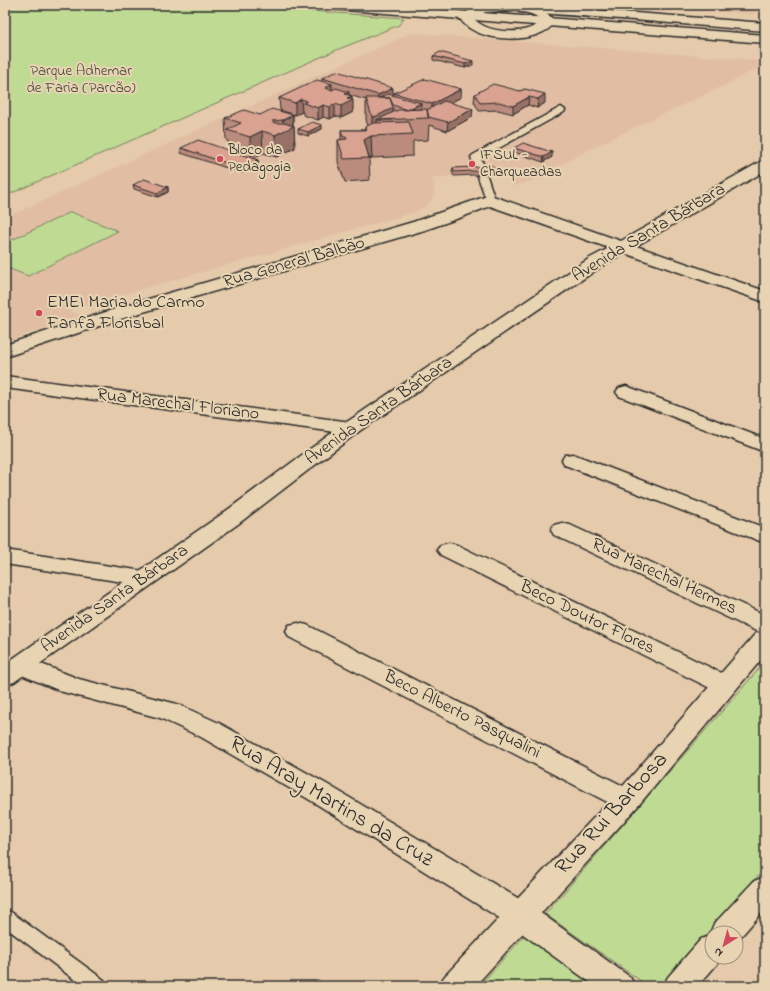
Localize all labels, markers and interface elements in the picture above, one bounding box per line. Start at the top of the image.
park label: Parque Adhemar de Faria (Parcão) [26,60,136,99]
place label: Bloco da Pedagogia [227,139,291,179]
place label: IFSUL - Charqueadas [480,144,562,183]
marker: Bloco da Pedagogia [215,154,225,164]
marker: IFSUL - Charqueadas [467,159,477,169]
street label: Avenida Santa Bárbara [567,177,731,289]
street label: Rua General Balbão [220,230,368,296]
place label: EMEI Maria do Carmo Fanfa Florisbal [46,290,205,337]
marker: EMEI Maria do Carmo Fanfa Florisbal [34,308,44,318]
street label: Avenida Santa Bárbara [300,350,458,472]
street label: Rua Marechal Floriano [95,382,261,428]
street label: Rua Marechal Hermes [587,532,741,622]
street label: Avenida Santa Bárbara [36,538,194,660]
street label: Beco Doutor Flores [514,574,659,662]
street label: Beco Alberto Pasqualini [378,664,545,766]
street label: Rua Aray Martins da Cruz [222,728,440,877]
street label: Rua Rui Barbosa [548,745,676,883]
north arrow [704,925,744,965]
text: N [711,944,726,961]

